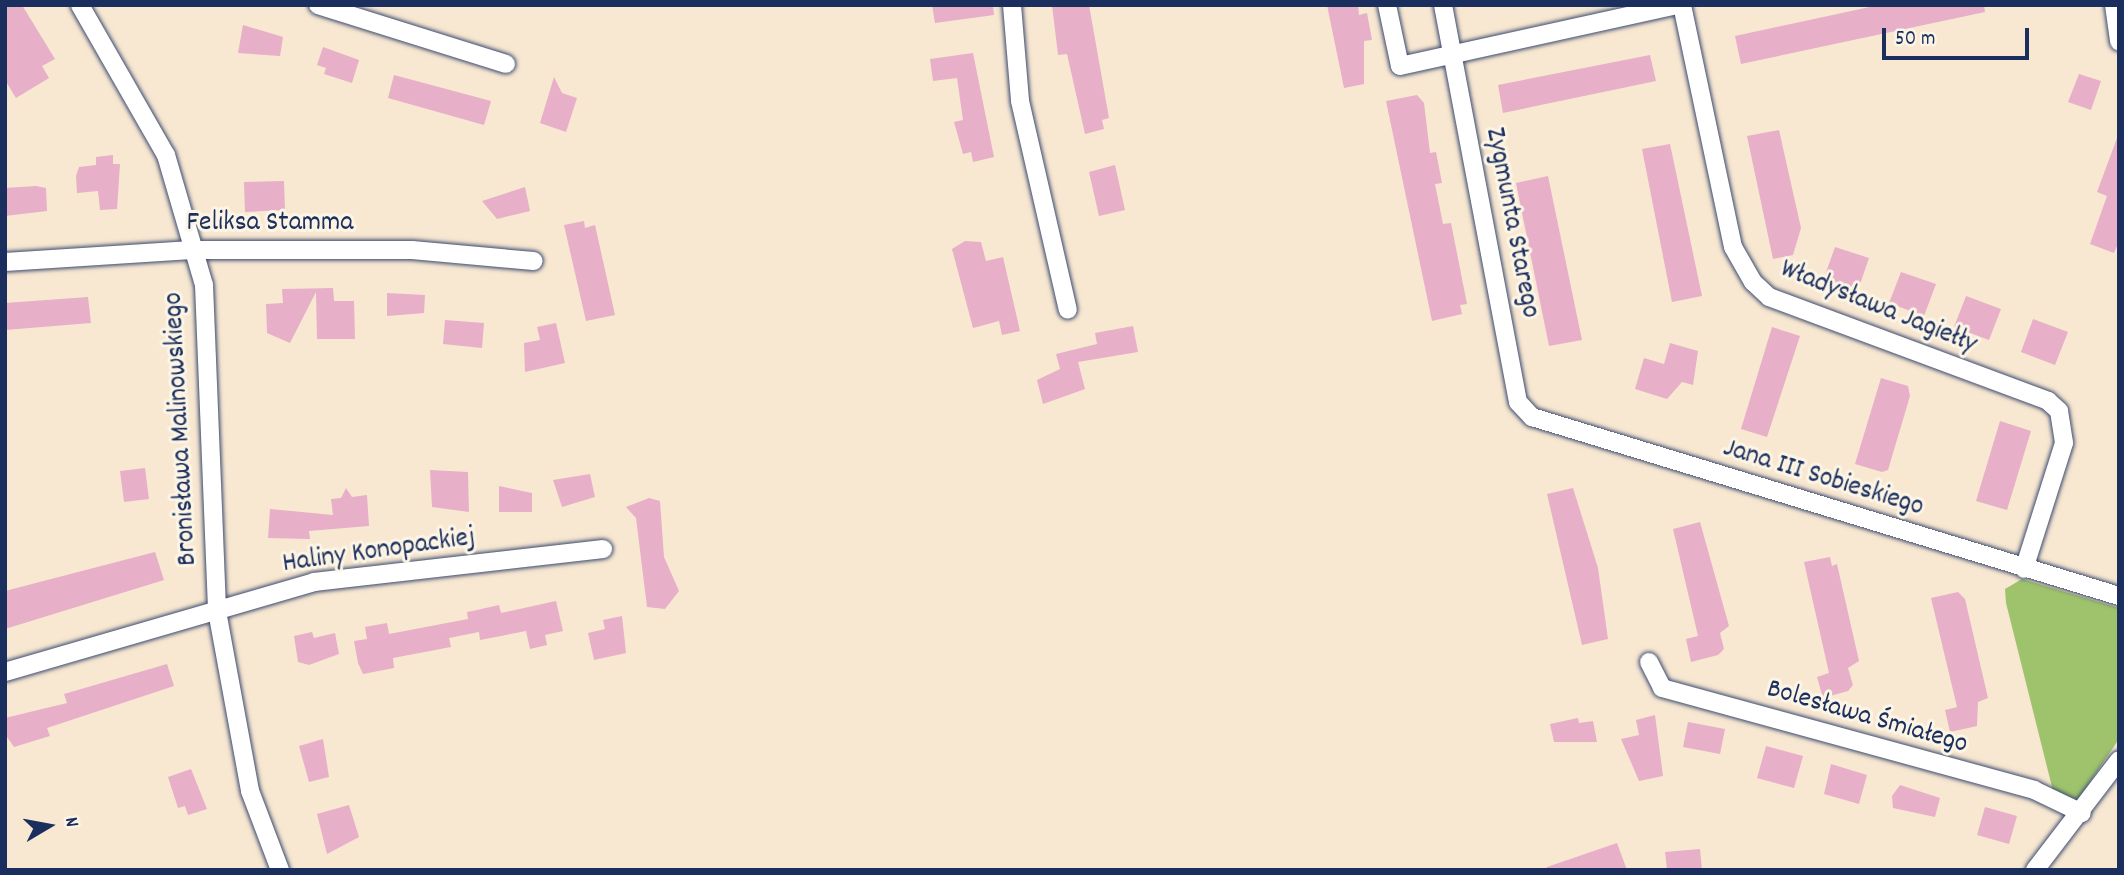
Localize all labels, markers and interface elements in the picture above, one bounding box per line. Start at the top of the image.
scale bar [1886,14,2033,58]
text: 50 m [1895,25,1935,55]
street label: Zygmunta Starego [1476,125,1546,321]
street label: Feliksa Stamma [187,207,353,241]
street label: Władysława Jagiełły [1775,253,1981,363]
street label: Bronisława Malinowskiego [158,291,206,567]
street label: Jana III Sobieskiego [1719,433,1927,525]
street label: Haliny Konopackiej [280,522,478,582]
street label: Bolesława Śmiałego [1763,673,1971,763]
north arrow [14,791,84,861]
text: N [56,815,84,829]

